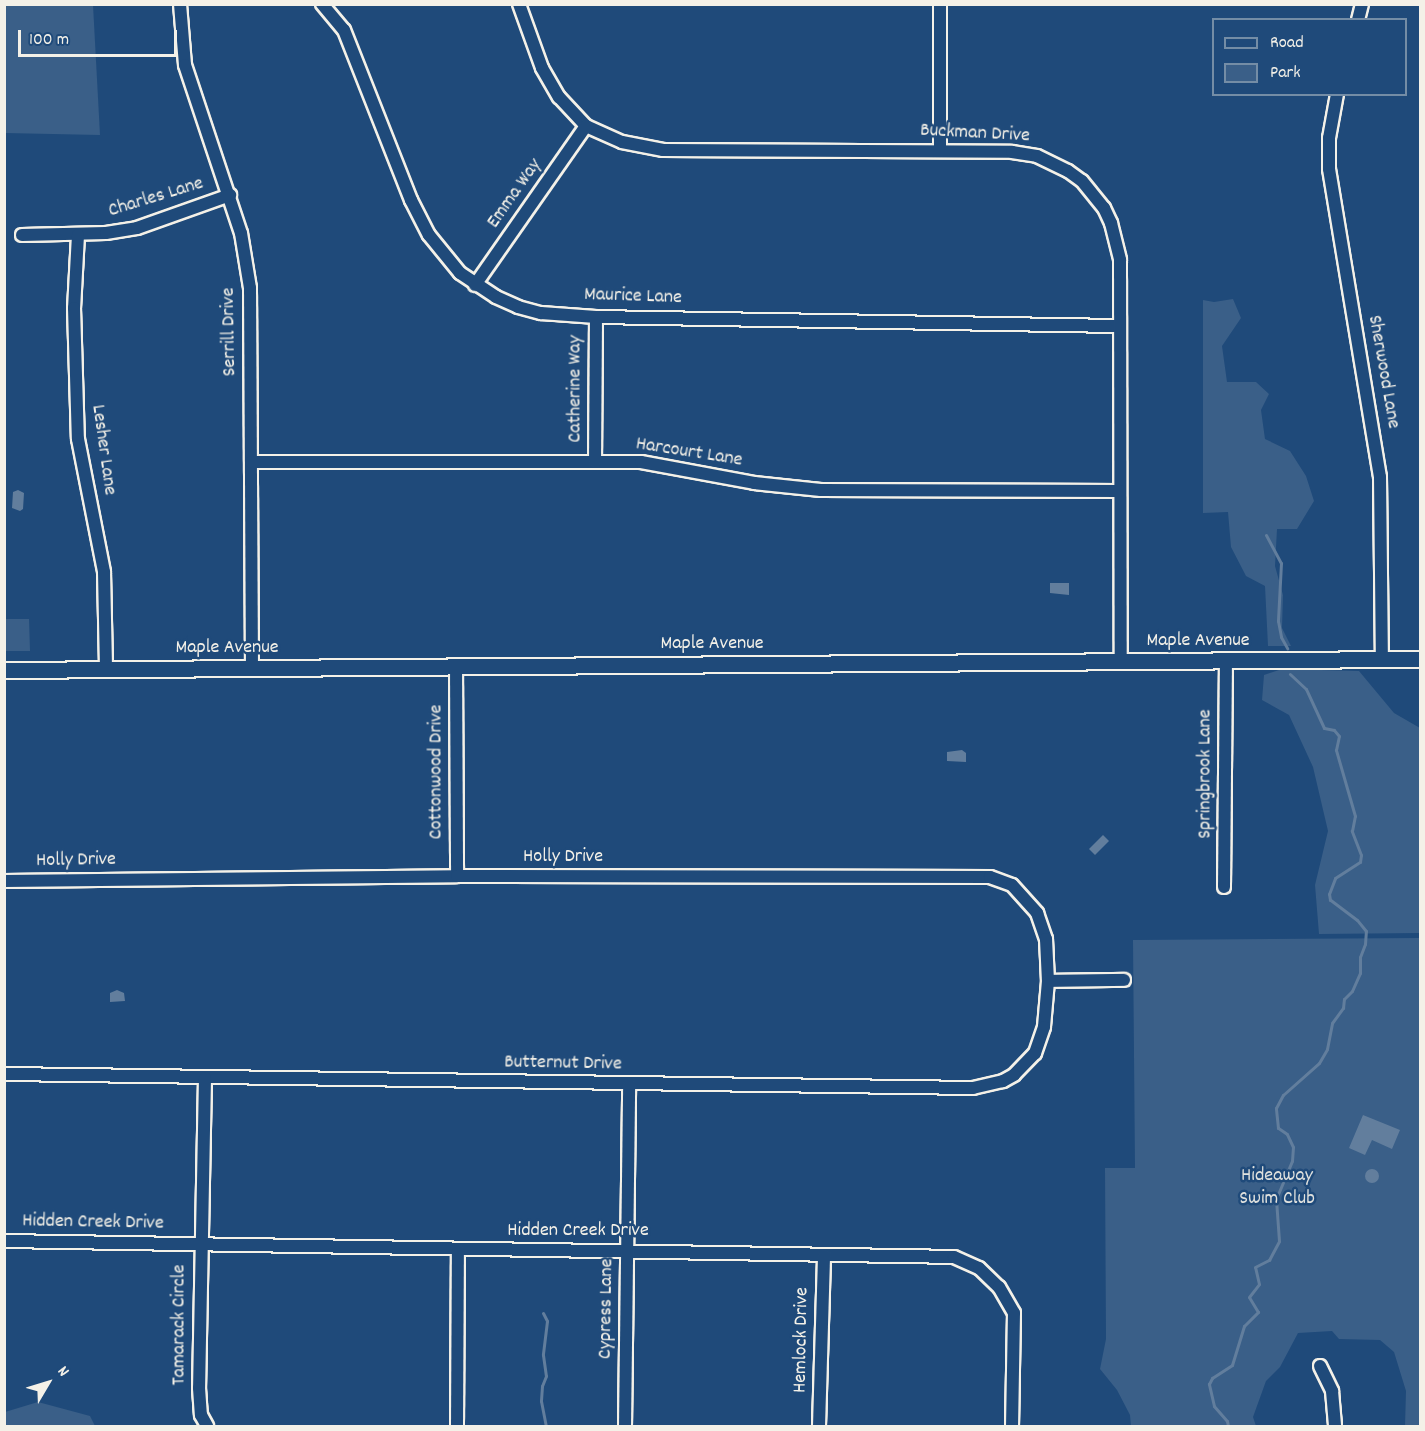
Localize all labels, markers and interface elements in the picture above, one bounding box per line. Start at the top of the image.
scale bar [21,18,180,56]
legend [1212,18,1407,96]
text: 100 m [29,28,69,53]
text: Road [1270,31,1304,56]
text: Park [1270,61,1301,86]
street label: Buckman Drive [920,119,1030,149]
street label: Emma Way [482,155,548,233]
street label: Charles Lane [106,172,206,224]
street label: Maurice Lane [584,283,682,311]
street label: Serrill Drive [217,287,243,377]
street label: Sherwood Lane [1361,314,1405,430]
street label: Catherine Way [564,335,588,443]
street label: Lesher Lane [85,403,121,497]
street label: Harcourt Lane [634,433,744,473]
street label: Maple Avenue [1146,629,1250,653]
street label: Maple Avenue [660,632,764,656]
street label: Maple Avenue [175,636,279,660]
street label: Cottonwood Drive [425,705,449,839]
street label: Springbrook Lane [1194,709,1218,839]
street label: Holly Drive [523,845,603,869]
street label: Holly Drive [36,848,116,874]
street label: Butternut Drive [504,1051,622,1077]
park label: Hideaway Swim Club [1239,1164,1315,1211]
street label: Hidden Creek Drive [22,1210,164,1236]
street label: Hidden Creek Drive [507,1219,649,1243]
street label: Cypress Lane [594,1259,620,1359]
street label: Tamarack Circle [168,1265,192,1385]
street label: Hemlock Drive [789,1287,815,1393]
north arrow [18,1353,78,1413]
text: N [51,1361,74,1382]

